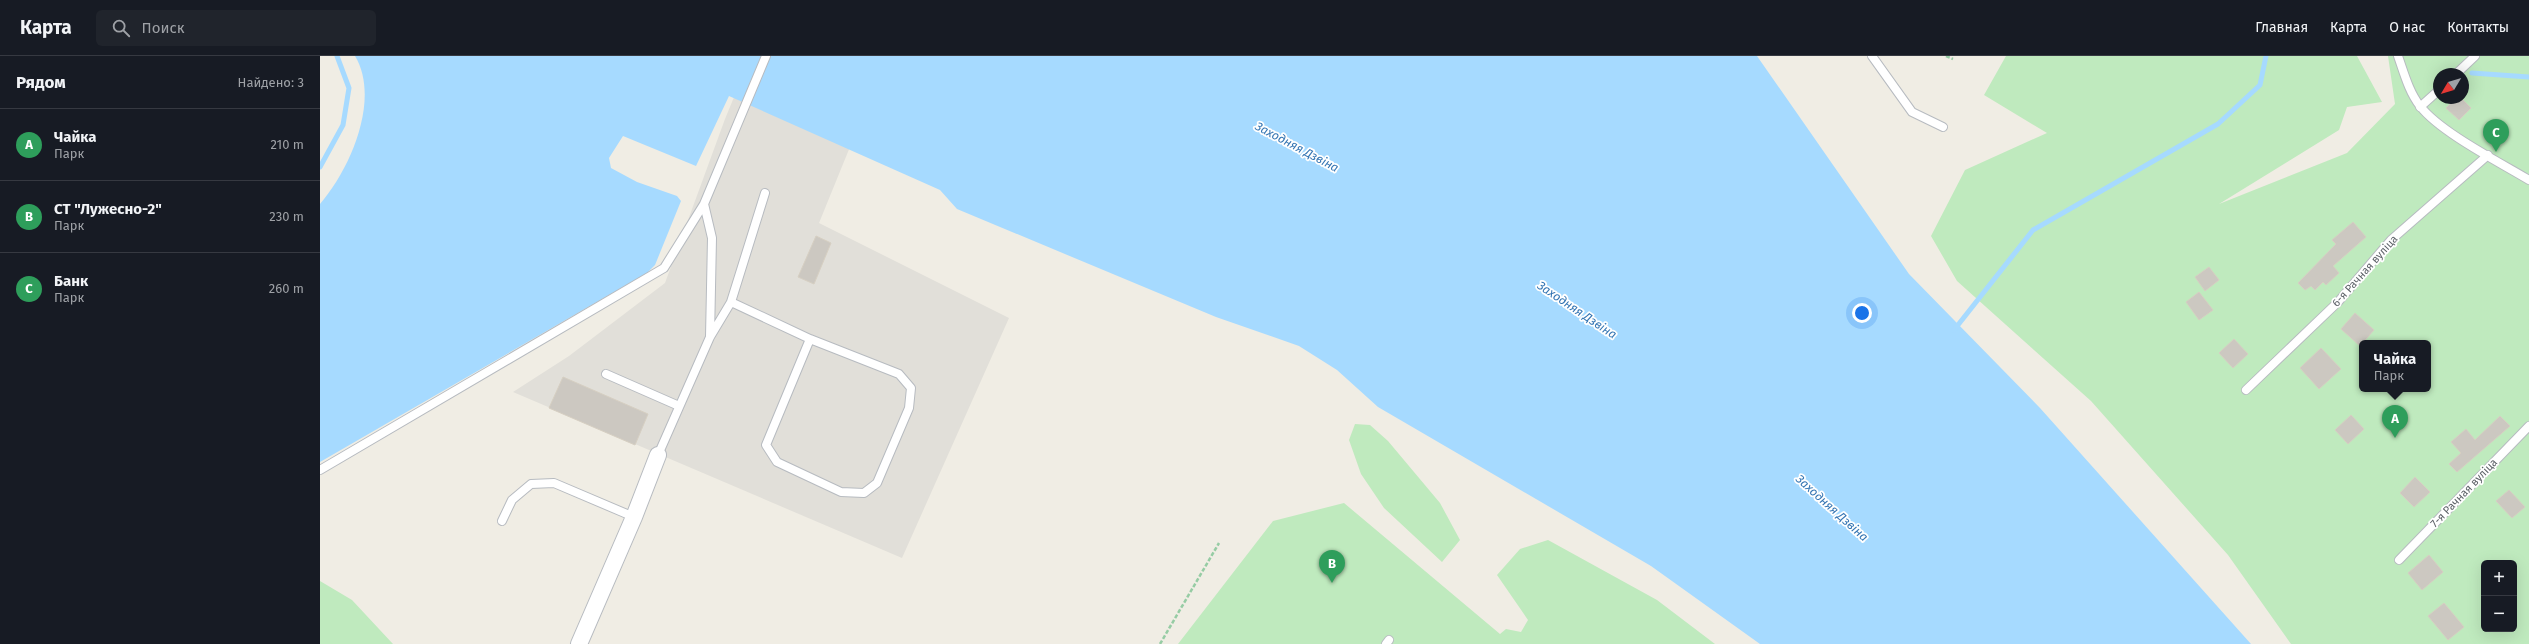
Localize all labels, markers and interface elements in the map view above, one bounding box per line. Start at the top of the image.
search box [96,10,376,46]
text: Карта [20,16,72,39]
icon: search [110,17,132,39]
text: Поиск [142,19,184,37]
text: Главная [2255,19,2308,36]
text: Карта [2330,19,2367,36]
text: О нас [2389,19,2425,36]
text: Контакты [2447,19,2509,36]
north arrow [2433,68,2469,104]
text: Рядом [16,72,66,93]
text: Найдено: 3 [238,75,304,90]
water label: Заходняя Дзвіна [1252,119,1341,175]
pin: C [2483,119,2509,152]
text: Чайка [54,128,97,146]
text: A [25,137,33,152]
text: 210 m [270,137,304,152]
text: Парк [54,146,84,161]
text: СТ "Лужесно-2" [54,200,162,218]
text: B [25,209,33,224]
text: 230 m [269,209,304,224]
text: Парк [54,218,84,233]
street label: 6-я Рачная вуліца [2330,233,2400,309]
text: Банк [54,272,88,290]
water label: Заходняя Дзвіна [1534,278,1619,342]
text: C [25,281,33,296]
text: 260 m [269,281,304,296]
text: Парк [54,290,84,305]
your location [1852,303,1872,323]
popup [2359,340,2431,392]
text: Чайка [2374,350,2416,368]
text: Парк [2374,368,2404,383]
pin: A [2382,405,2408,438]
street label: 7-я Рачная вуліца [2428,456,2500,530]
water label: Заходняя Дзвіна [1792,471,1871,544]
pin: B [1319,550,1345,583]
map controls [2481,560,2517,632]
button: + [2481,560,2517,596]
button: − [2481,596,2517,632]

